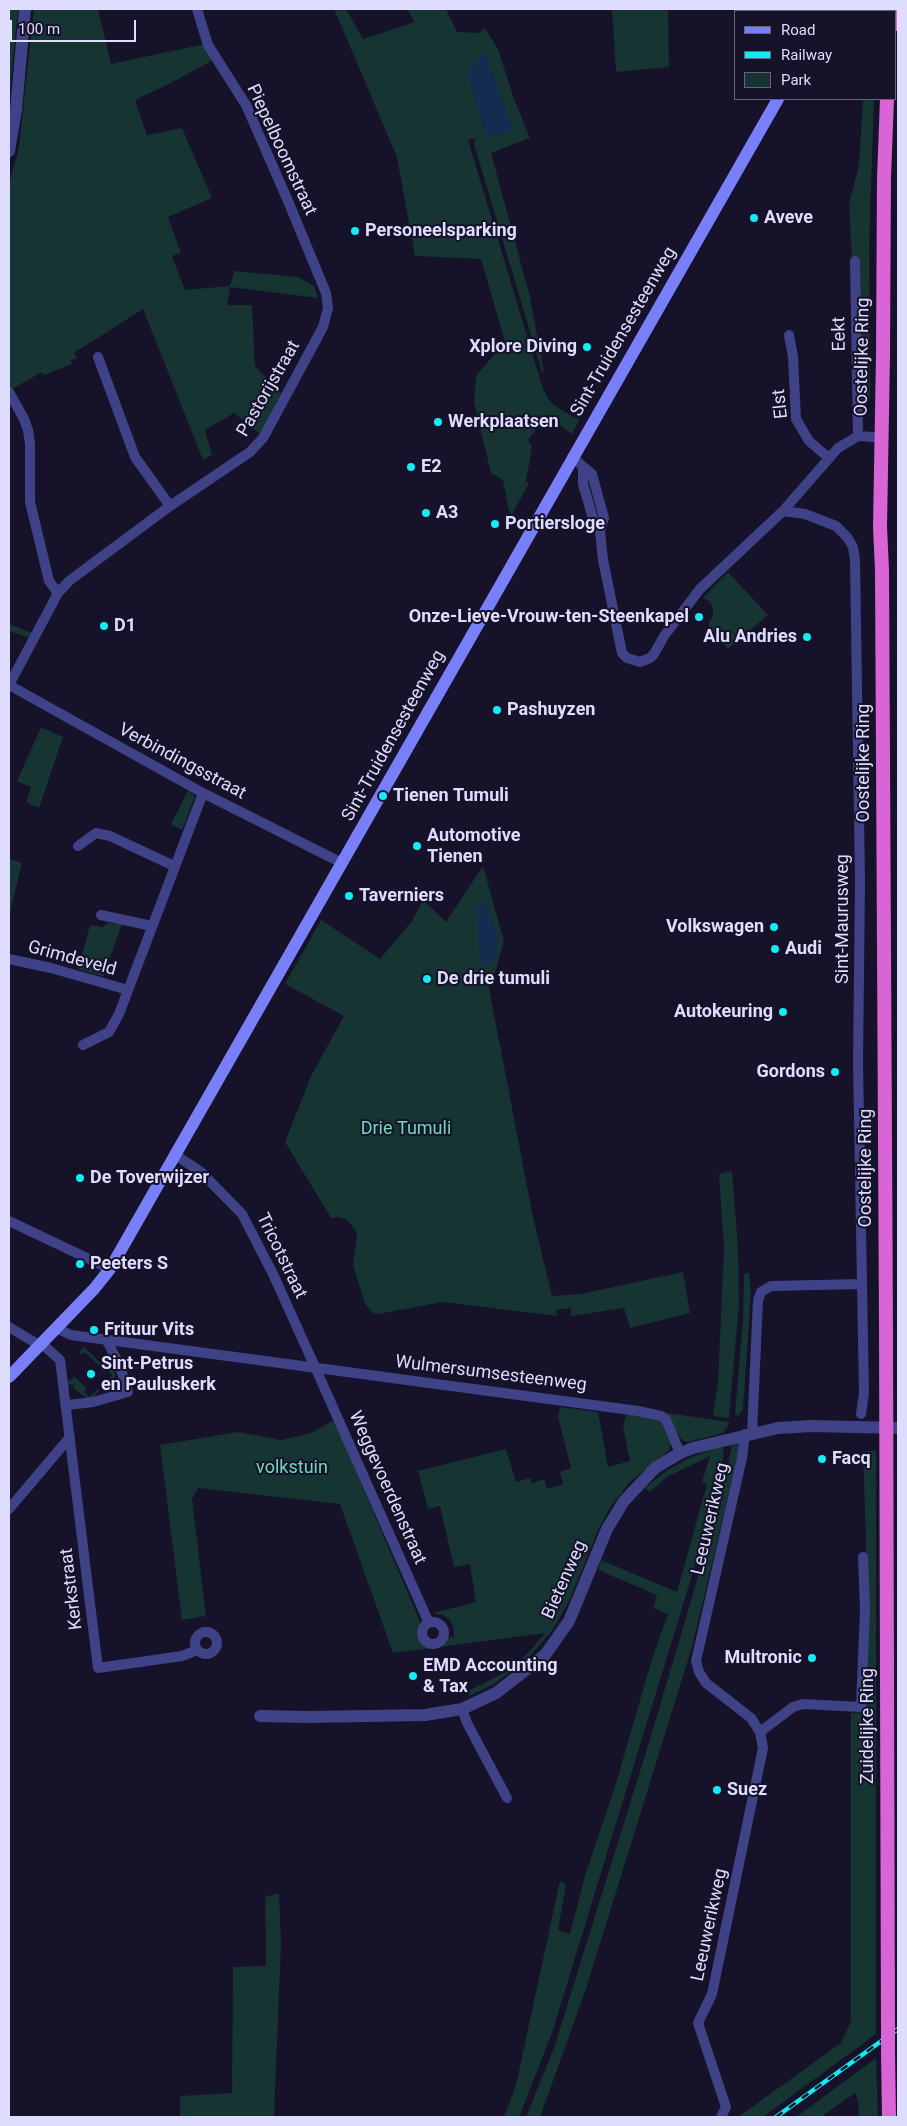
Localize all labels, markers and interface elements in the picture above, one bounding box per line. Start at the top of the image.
scale bar [12,10,139,42]
legend [734,10,897,100]
text: 100 m [18,20,60,38]
text: Road [781,21,815,39]
text: Railway [781,46,832,64]
text: Park [781,71,811,89]
street label: Piepelboomstraat [241,81,321,219]
place label: Aveve [764,207,813,229]
marker: Aveve [748,212,760,224]
place label: Personeelsparking [365,220,517,242]
marker: Personeelsparking [349,225,361,237]
street label: Sint-Truidensesteenweg [567,243,681,421]
street label: Oostelijke Ring [851,297,875,417]
street label: Eekt [829,317,851,351]
place label: Xplore Diving [469,336,577,358]
street label: Pastorijstraat [233,337,305,441]
marker: Xplore Diving [581,341,593,353]
street label: Elst [769,388,793,420]
place label: Werkplaatsen [448,411,559,433]
marker: Werkplaatsen [432,416,444,428]
place label: E2 [421,456,441,478]
marker: E2 [405,461,417,473]
place label: A3 [436,502,458,524]
marker: A3 [420,507,432,519]
place label: Portiersloge [505,513,605,535]
marker: Portiersloge [489,518,501,530]
place label: Onze-Lieve-Vrouw-ten-Steenkapel [409,606,689,628]
marker: Onze-Lieve-Vrouw-ten-Steenkapel [693,611,705,623]
place label: D1 [114,615,136,637]
marker: D1 [98,620,110,632]
place label: Alu Andries [703,626,797,648]
marker: Alu Andries [801,631,813,643]
street label: Sint-Truidensesteenweg [338,647,450,825]
place label: Pashuyzen [507,699,595,721]
marker: Pashuyzen [491,704,503,716]
street label: Oostelijke Ring [853,704,875,822]
street label: Verbindingsstraat [115,719,249,805]
place label: Tienen Tumuli [393,785,509,807]
marker: Tienen Tumuli [377,790,389,802]
place label: Automotive Tienen [427,825,520,868]
marker: Automotive Tienen [411,840,423,852]
street label: Sint-Maurusweg [832,854,854,984]
place label: Taverniers [359,885,444,907]
marker: Taverniers [343,890,355,902]
place label: Volkswagen [666,916,764,938]
marker: Volkswagen [768,921,780,933]
street label: Grimdeveld [25,937,119,981]
place label: Audi [785,938,822,960]
marker: Audi [769,943,781,955]
place label: De drie tumuli [437,968,550,990]
marker: De drie tumuli [421,973,433,985]
place label: Autokeuring [674,1001,773,1023]
marker: Autokeuring [777,1006,789,1018]
place label: Gordons [757,1061,825,1083]
marker: Gordons [829,1066,841,1078]
street label: Oostelijke Ring [855,1109,877,1227]
park label: Drie Tumuli [361,1118,451,1140]
place label: De Toverwijzer [90,1167,209,1189]
marker: De Toverwijzer [74,1172,86,1184]
street label: Tricotstraat [251,1210,311,1302]
place label: Peeters S [90,1253,168,1275]
marker: Peeters S [74,1258,86,1270]
place label: Frituur Vits [104,1319,194,1341]
marker: Frituur Vits [88,1324,100,1336]
street label: Wulmersumsesteenweg [394,1352,588,1396]
place label: Sint-Petrus en Pauluskerk [101,1353,216,1396]
marker: Sint-Petrus en Pauluskerk [85,1368,97,1380]
street label: Weggevoerdenstraat [344,1408,430,1568]
place label: Facq [832,1448,871,1470]
marker: Facq [816,1453,828,1465]
park label: volkstuin [256,1457,328,1479]
street label: Leeuwerikweg [688,1461,734,1577]
street label: Bietenweg [538,1537,592,1623]
street label: Kerkstraat [56,1547,88,1631]
place label: Multronic [725,1647,802,1669]
marker: Multronic [806,1652,818,1664]
place label: EMD Accounting & Tax [423,1655,557,1698]
street label: Zuidelijke Ring [857,1668,879,1784]
marker: EMD Accounting & Tax [407,1670,419,1682]
place label: Suez [727,1779,767,1801]
marker: Suez [711,1784,723,1796]
street label: Leeuwerikweg [688,1867,732,1983]

